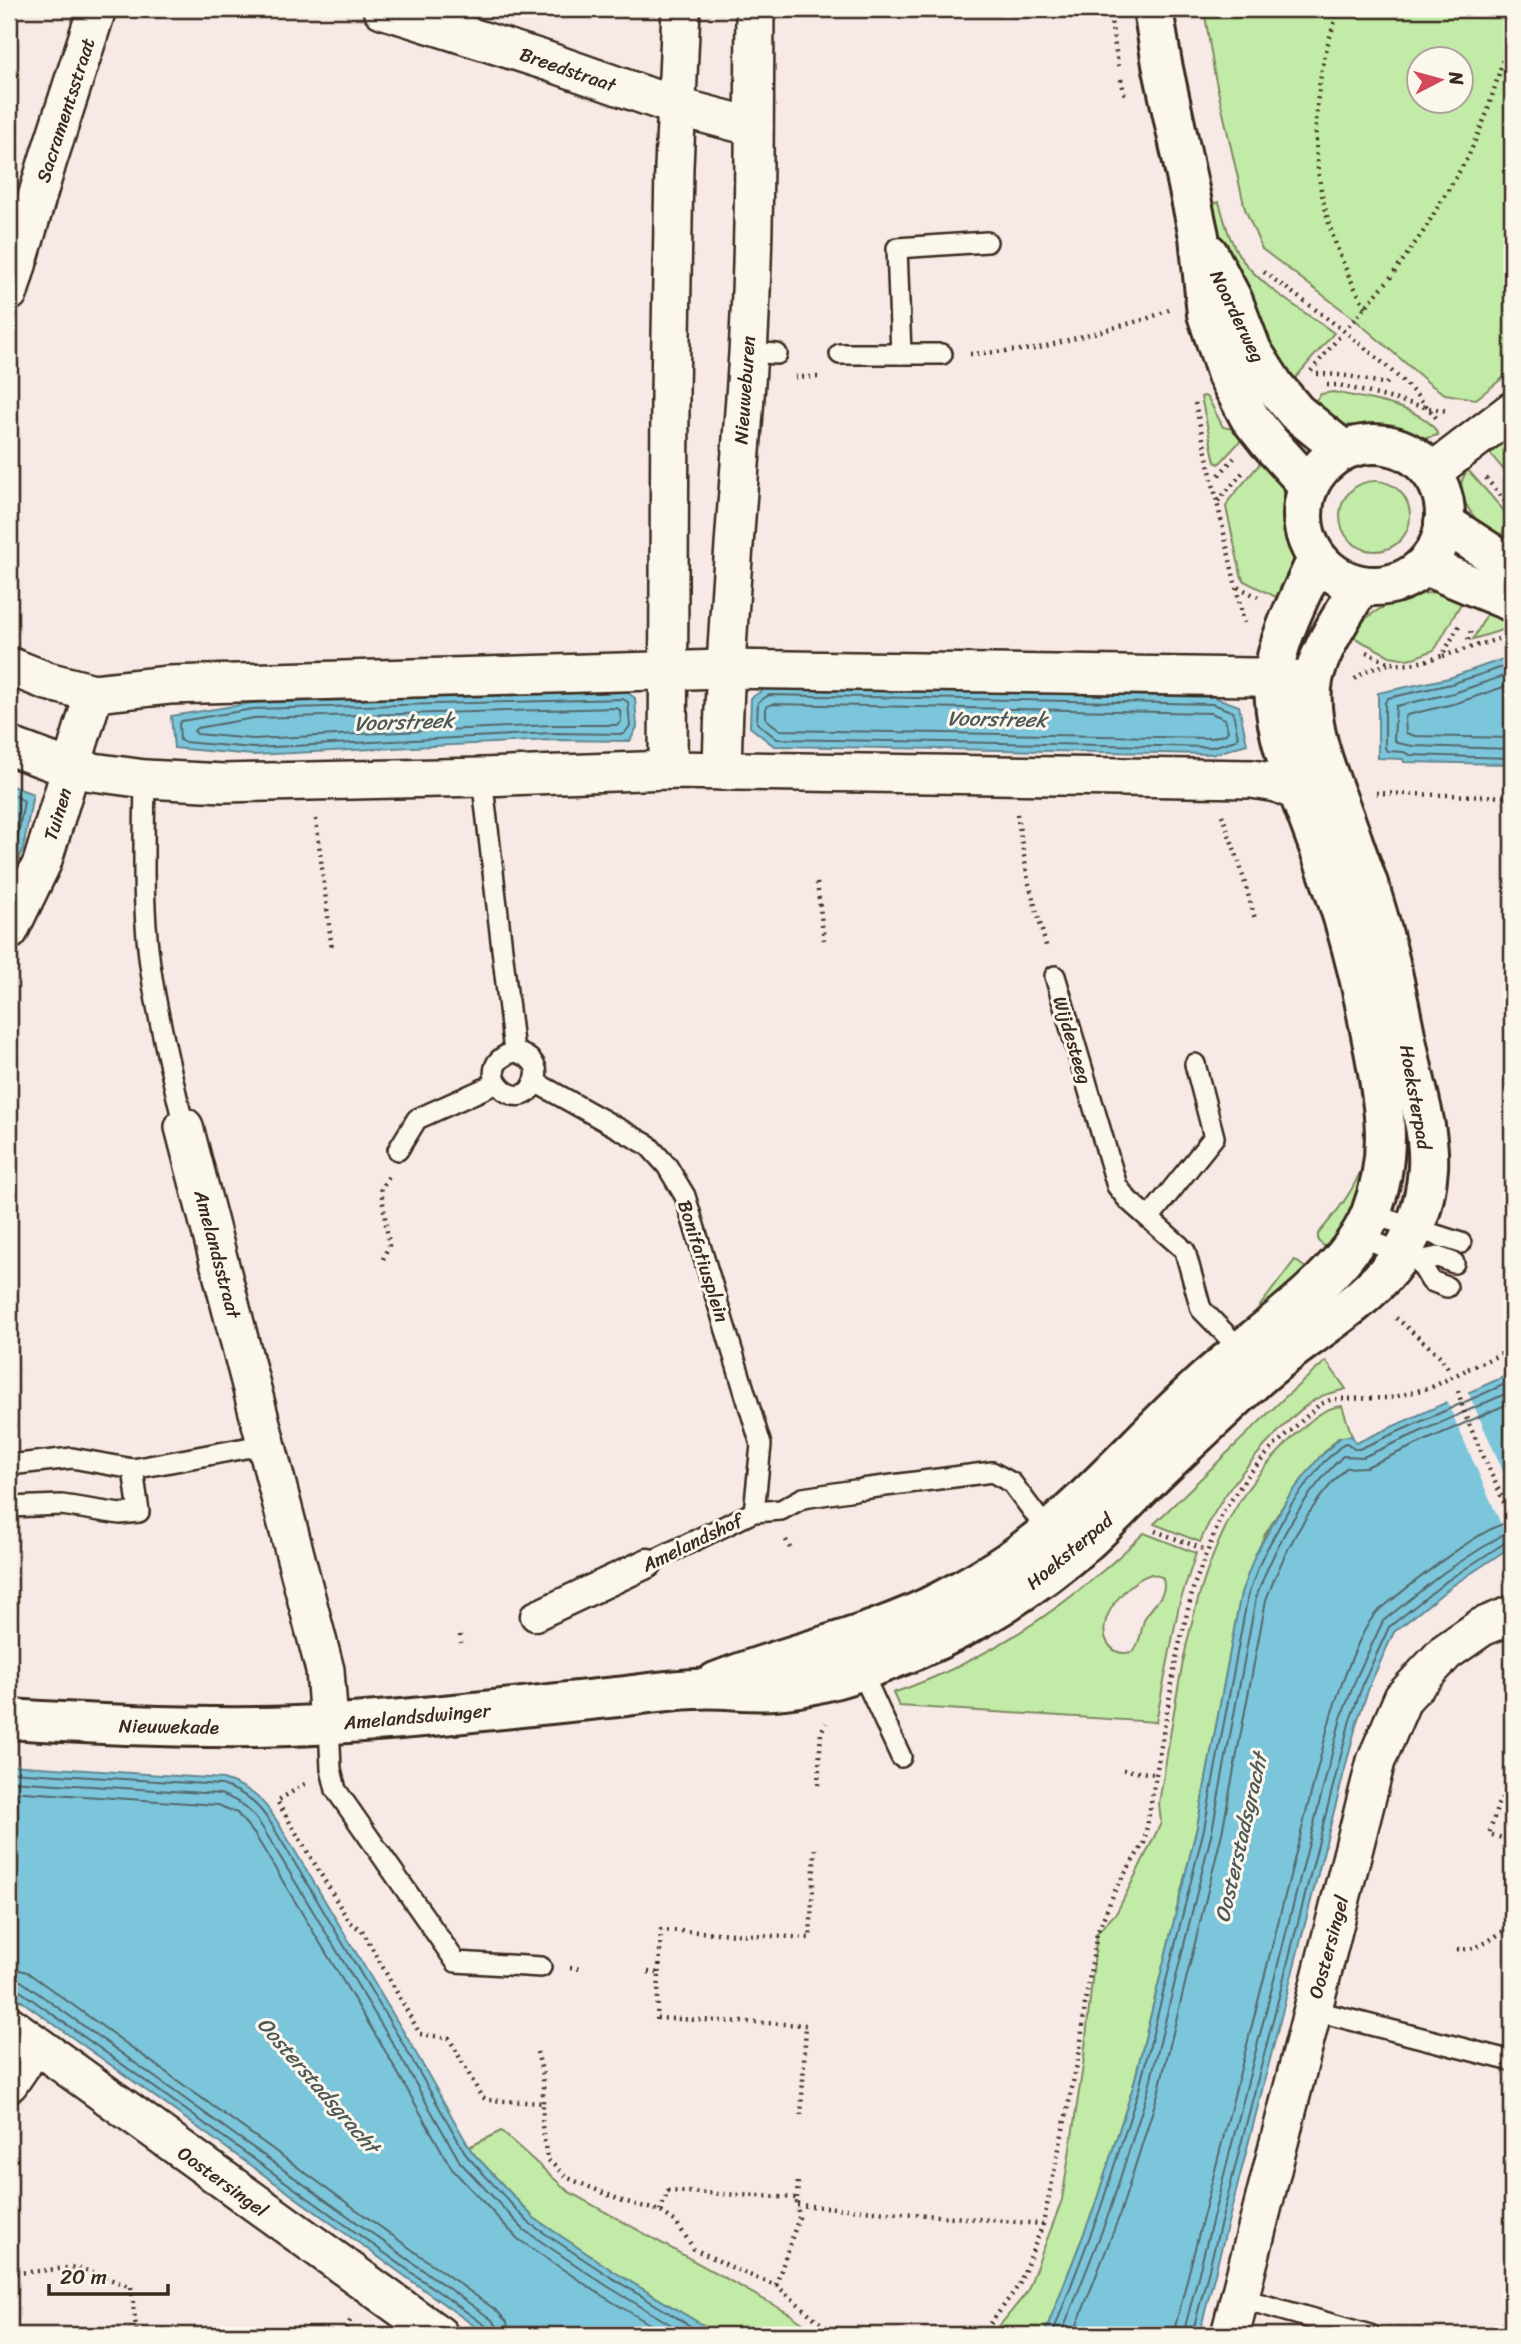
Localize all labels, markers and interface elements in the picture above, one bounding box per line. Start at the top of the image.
street label: Sacramentsstraat [27,33,104,187]
street label: Breedstraat [515,38,622,102]
north arrow [1406,46,1476,116]
text: N [1439,69,1474,87]
street label: Noorderweg [1201,264,1274,369]
street label: Nieuweburen [724,335,765,445]
water label: Voorstreek [947,699,1050,739]
water label: Voorstreek [354,701,457,743]
street label: Tuinen [34,784,81,845]
street label: Wijdesteeg [1044,992,1102,1089]
street label: Hoeksterpad [1390,1042,1441,1154]
street label: Amelandsstraat [184,1185,251,1323]
street label: Bonifatiusplein [668,1196,739,1327]
street label: Amelandshof [635,1503,751,1582]
street label: Hoeksterpad [1018,1503,1122,1598]
street label: Amelandsdwinger [342,1694,493,1739]
street label: Nieuwekade [119,1709,219,1744]
water label: Oosterstadsgracht [1203,1746,1280,1926]
street label: Oostersingel [1299,1891,1358,2002]
water label: Oosterstadsgracht [247,2008,391,2165]
street label: Oostersingel [170,2137,276,2226]
scale bar [49,2253,168,2297]
text: 20 m [60,2258,107,2296]

